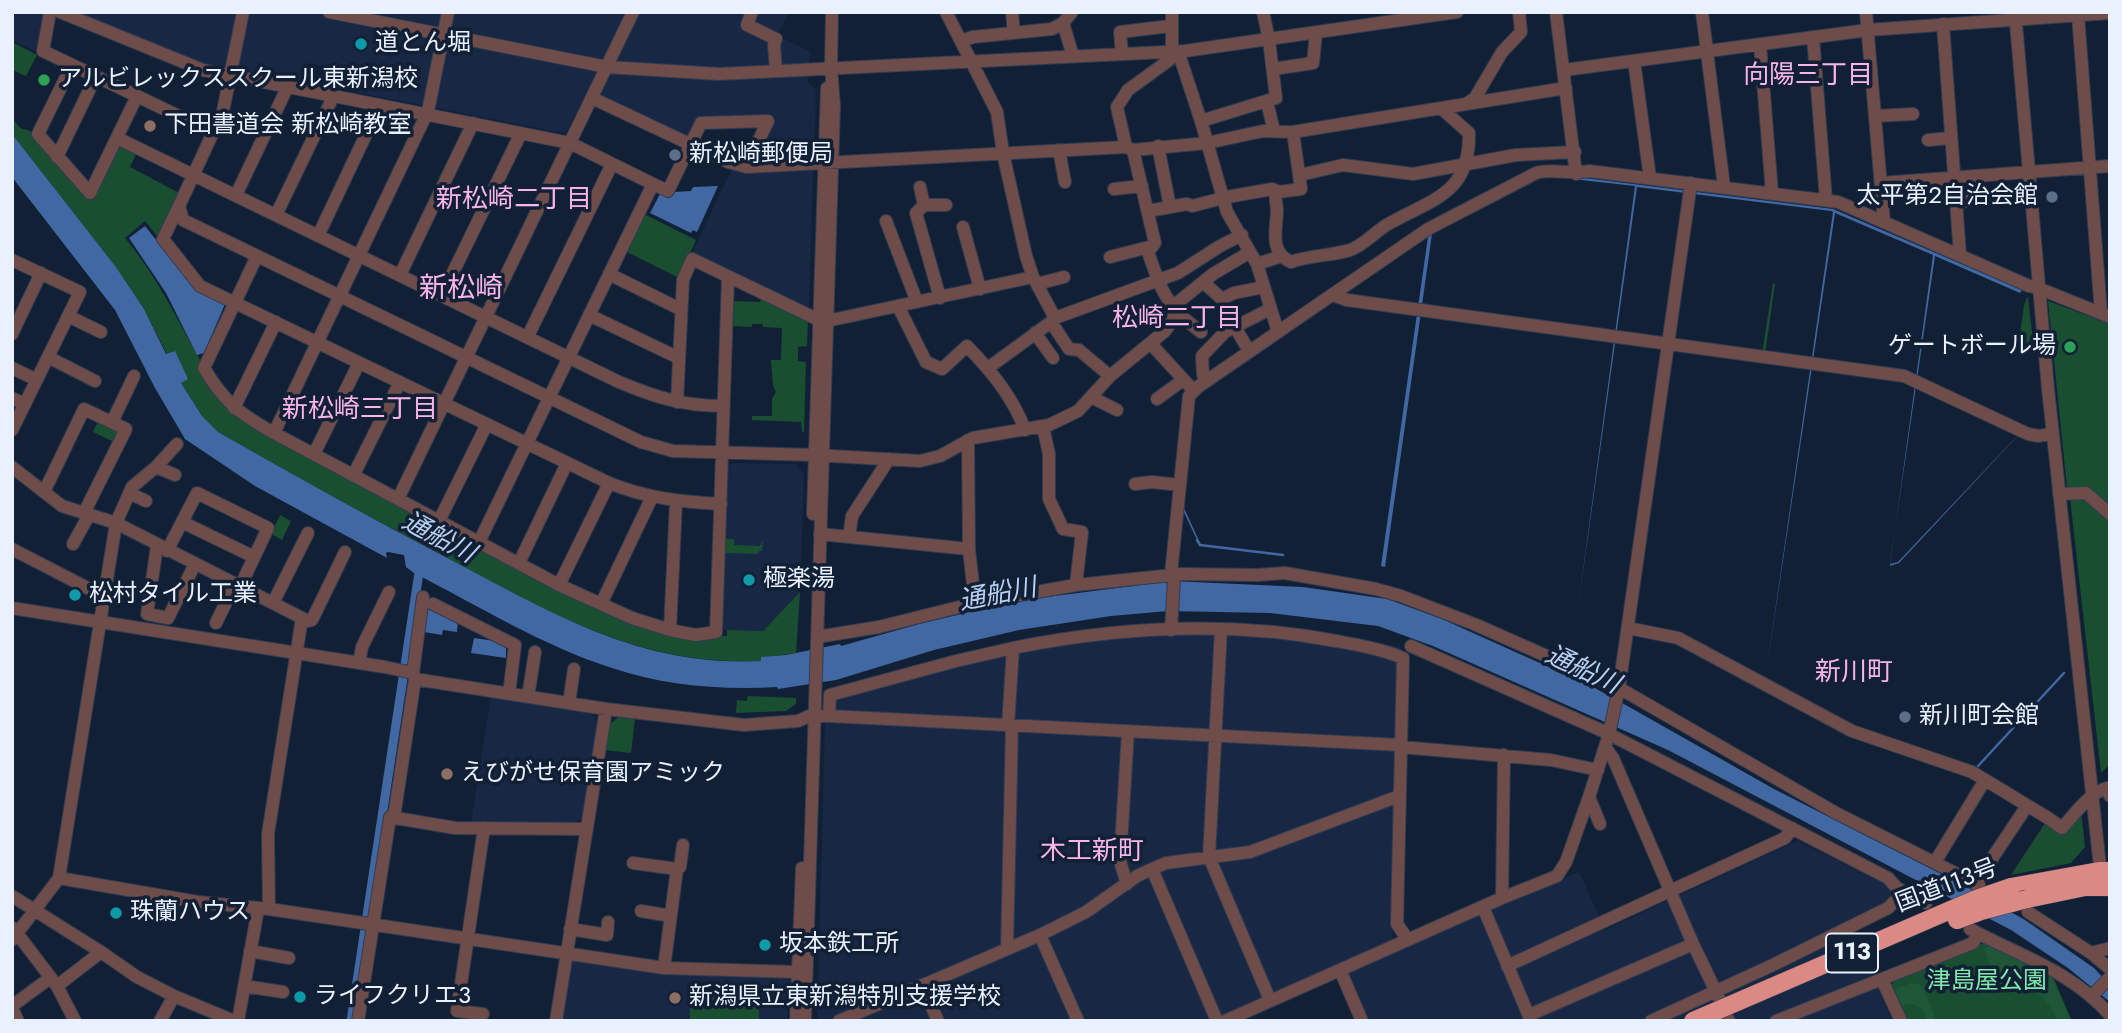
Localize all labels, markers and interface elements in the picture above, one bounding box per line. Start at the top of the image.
place label: 道とん堀 [375,30,471,58]
marker: 道とん堀 [353,36,369,52]
district label: 向陽三丁目 [1743,61,1873,93]
place label: アルビレックススクール東新潟校 [58,66,418,94]
marker: アルビレックススクール東新潟校 [36,72,52,88]
place label: 下田書道会 新松崎教室 [164,112,411,140]
marker: 下田書道会 新松崎教室 [142,118,158,134]
place label: 新松崎郵便局 [689,141,833,169]
marker: 新松崎郵便局 [667,147,683,163]
place label: 太平第2自治会館 [1856,183,2038,211]
district label: 新松崎二丁目 [436,185,592,217]
marker: 太平第2自治会館 [2044,189,2060,205]
district label: 新松崎 [419,273,503,307]
district label: 松崎二丁目 [1112,304,1242,336]
place label: ゲートボール場 [1888,333,2056,361]
marker: ゲートボール場 [2062,339,2078,355]
district label: 新松崎三丁目 [282,395,438,427]
water label: 通船川 [396,507,480,571]
place label: 極楽湯 [763,566,835,594]
marker: 極楽湯 [741,572,757,588]
water label: 通船川 [957,573,1039,619]
place label: 松村タイル工業 [89,581,257,609]
marker: 松村タイル工業 [67,587,83,603]
water label: 通船川 [1540,640,1624,702]
district label: 新川町 [1815,658,1893,690]
place label: 新川町会館 [1919,703,2039,731]
marker: 新川町会館 [1897,709,1913,725]
place label: えびがせ保育園アミック [461,760,725,788]
marker: えびがせ保育園アミック [439,766,455,782]
district label: 木工新町 [1040,837,1144,869]
street label: 国道113号 [1892,854,2002,920]
place label: 珠蘭ハウス [130,899,250,927]
marker: 珠蘭ハウス [108,905,124,921]
place label: 坂本鉄工所 [779,931,899,959]
road number: 113 [1826,934,1878,972]
marker: 坂本鉄工所 [757,937,773,953]
park label: 津島屋公園 [1927,968,2047,996]
place label: ライフクリエ3 [314,983,471,1011]
place label: 新潟県立東新潟特別支援学校 [689,984,1001,1012]
marker: ライフクリエ3 [292,989,308,1005]
marker: 新潟県立東新潟特別支援学校 [667,990,683,1006]

